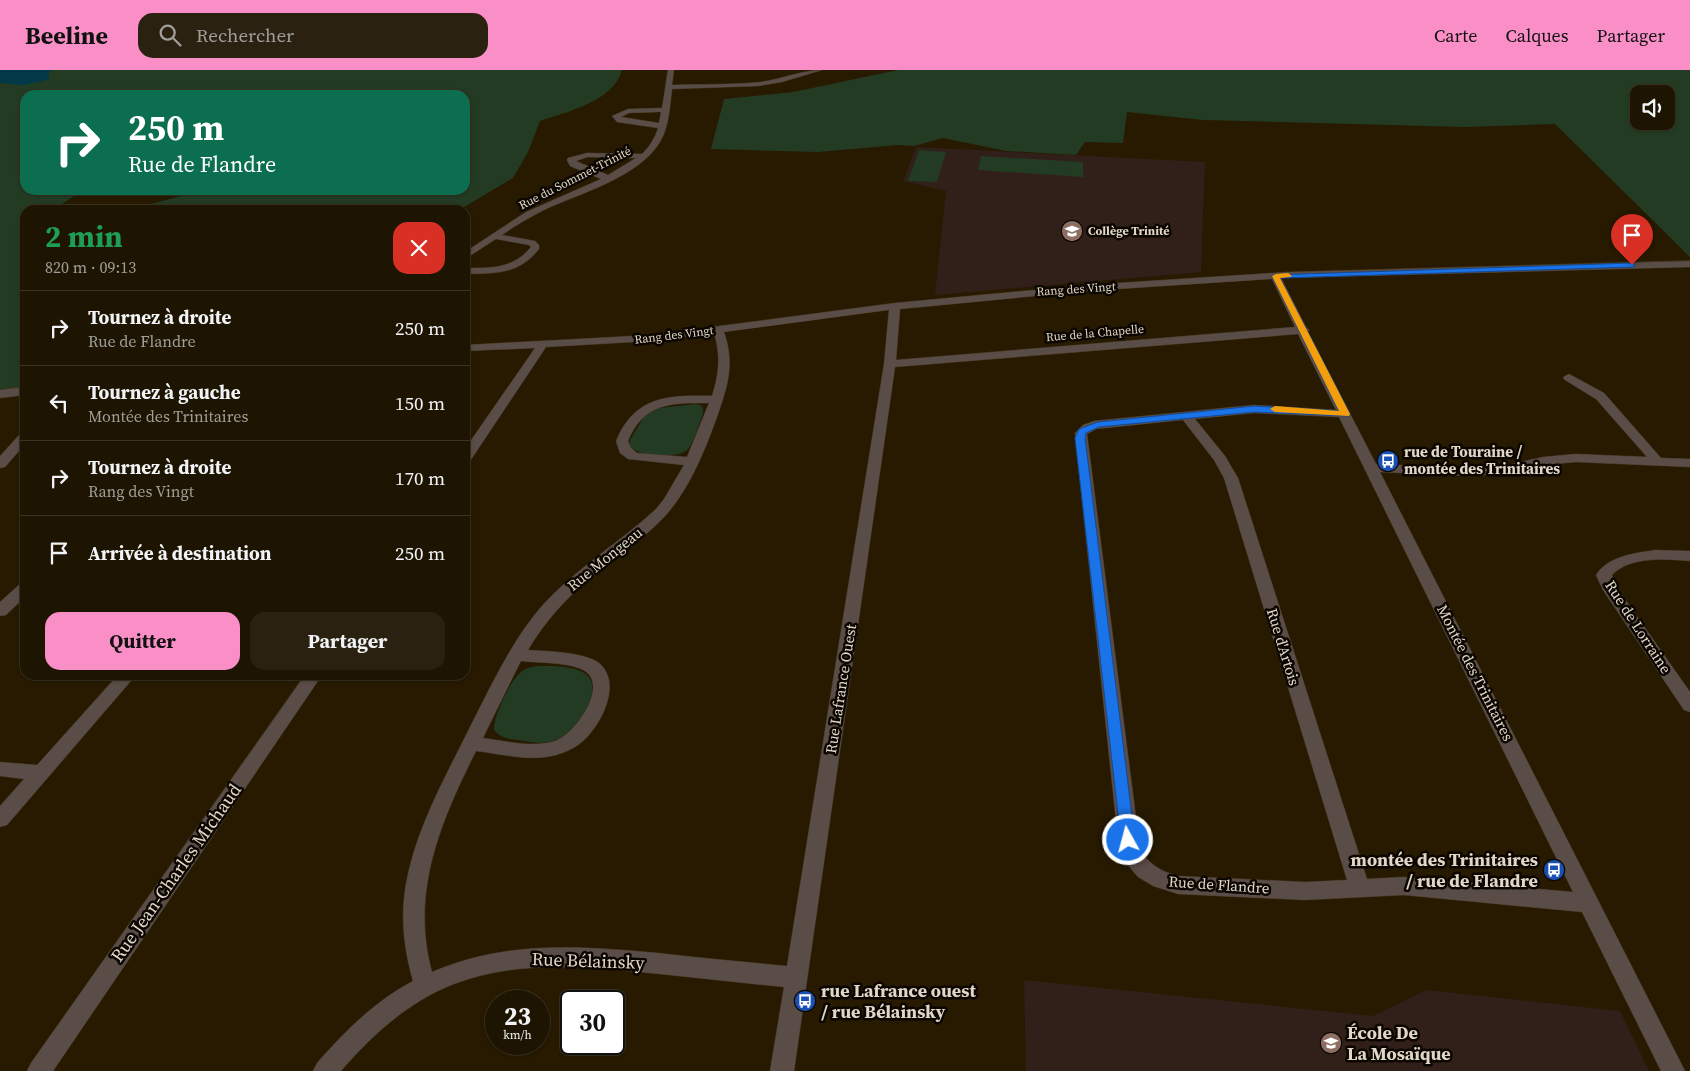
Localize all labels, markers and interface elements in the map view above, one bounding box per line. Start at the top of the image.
search box [138,13,488,58]
text: Beeline [25,19,108,52]
icon: search [156,21,184,49]
text: Rechercher [196,22,294,48]
text: Carte [1434,23,1477,48]
text: Calques [1505,23,1569,48]
text: Partager [1597,23,1665,48]
map controls [1630,85,1675,130]
button: sound [1630,85,1675,130]
text: 250 m [128,104,224,152]
icon: right [45,110,110,175]
street label: Rue du Sommet-Trinité [516,143,634,213]
text: Rue de Flandre [128,149,276,179]
pin [1611,214,1653,265]
text: 2 min [45,216,123,257]
school or university icon: Collège Trinité [1060,219,1084,243]
icon: arrive [1618,221,1646,249]
button: close [393,222,445,274]
place label: Collège Trinité [1088,223,1170,239]
text: 820 m · 09:13 [45,256,136,278]
street label: Rang des Vingt [1036,278,1116,300]
text: Tournez à droite [88,304,231,330]
icon: right [45,314,73,342]
text: 250 m [395,315,445,341]
street label: Rue de la Chapelle [1045,321,1145,345]
street label: Rang des Vingt [634,322,714,348]
text: Rue de Flandre [88,330,196,352]
text: Tournez à gauche [88,379,241,405]
icon: left [45,389,73,417]
text: 150 m [395,390,445,416]
text: Montée des Trinitaires [88,405,248,427]
place label: rue de Touraine / montée des Trinitaires [1404,441,1560,479]
bus stop icon: rue de Touraine / montée des Trinitaires [1376,449,1400,473]
text: Tournez à droite [88,454,231,480]
icon: right [45,464,73,492]
text: 170 m [395,465,445,491]
text: Rang des Vingt [88,480,194,502]
street label: Rue Mongeau [563,522,647,596]
icon: arrive [45,539,73,567]
text: Arrivée à destination [88,540,271,566]
text: 250 m [395,540,445,566]
street label: Rue de Lorraine [1600,576,1677,678]
street label: Montée des Trinitaires [1432,601,1519,745]
street label: Rue d'Artois [1262,606,1305,688]
button: Quitter [45,612,240,670]
button: Partager [250,612,445,670]
street label: Rue Lafrance Ouest [820,623,861,755]
street label: Rue Jean-Charles Michaud [104,779,247,967]
position arrow [1101,813,1153,865]
place label: montée des Trinitaires / rue de Flandre [1351,847,1538,893]
bus stop icon: montée des Trinitaires / rue de Flandre [1542,858,1566,882]
street label: Rue de Flandre [1168,871,1270,899]
street label: Rue Bélainsky [531,946,646,975]
place label: rue Lafrance ouest / rue Bélainsky [821,978,976,1024]
bus stop icon: rue Lafrance ouest / rue Bélainsky [793,989,817,1013]
speed limit sign: 30 [560,990,625,1055]
text: 23 [504,999,531,1033]
place label: École De La Mosaïque [1347,1020,1451,1066]
text: km/h [503,1027,532,1043]
school or university icon: École De La Mosaïque [1319,1031,1343,1055]

